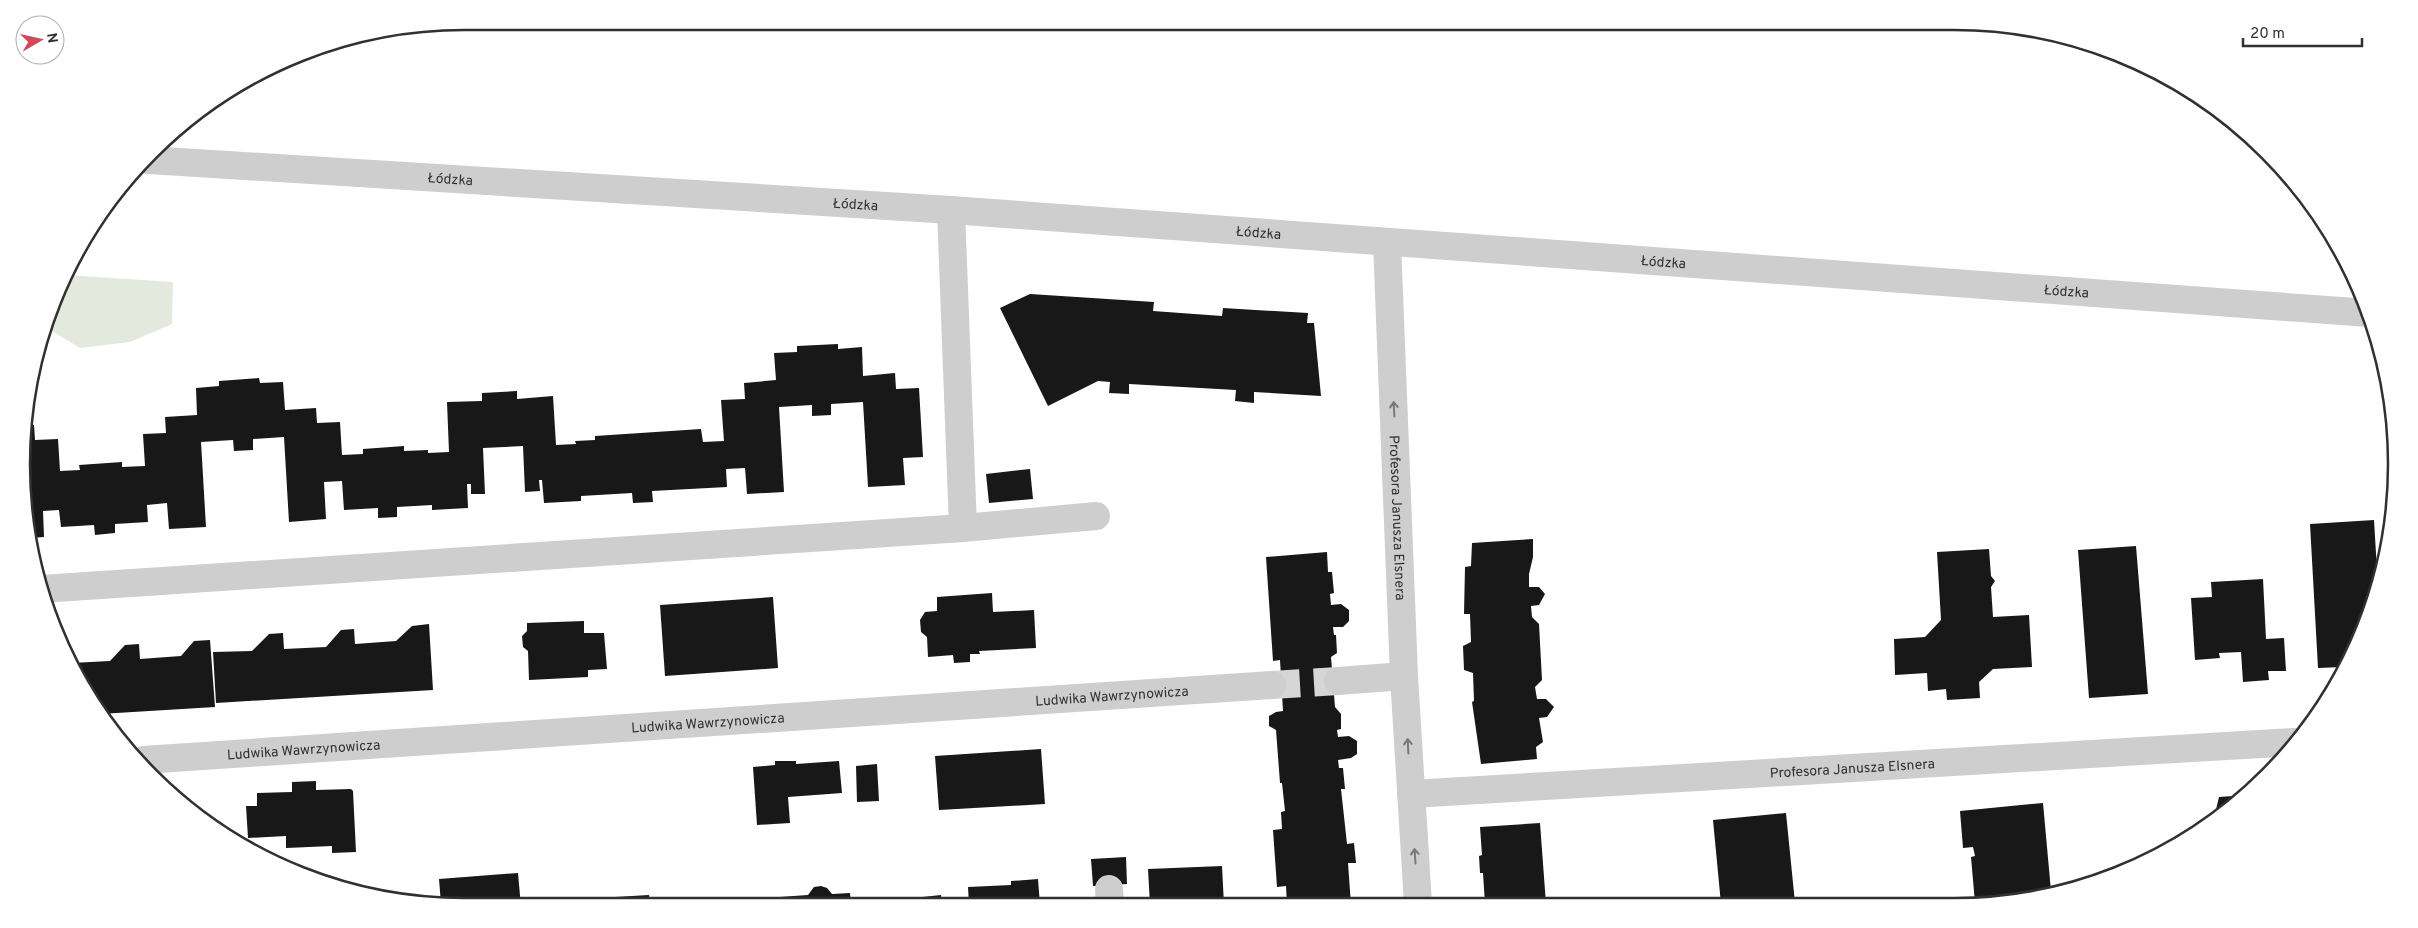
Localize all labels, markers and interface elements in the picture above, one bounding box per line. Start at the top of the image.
north arrow [15,15,65,65]
scale bar [2243,15,2362,47]
text: 20 m [2250,25,2285,44]
text: N [42,32,61,45]
street label: Łódzka [427,170,473,190]
street label: Łódzka [833,196,879,215]
street label: Łódzka [1235,224,1282,244]
street label: Łódzka [1640,253,1687,273]
street label: Łódzka [2043,282,2089,303]
one-way arrow [1389,401,1398,417]
street label: Profesora Janusza Elsnera [1385,435,1408,601]
street label: Ludwika Wawrzynowicza [1035,684,1189,711]
street label: Ludwika Wawrzynowicza [631,710,785,738]
street label: Ludwika Wawrzynowicza [226,737,381,764]
one-way arrow [1404,738,1413,754]
street label: Profesora Janusza Elsnera [1769,756,1935,783]
one-way arrow [1410,848,1420,864]

